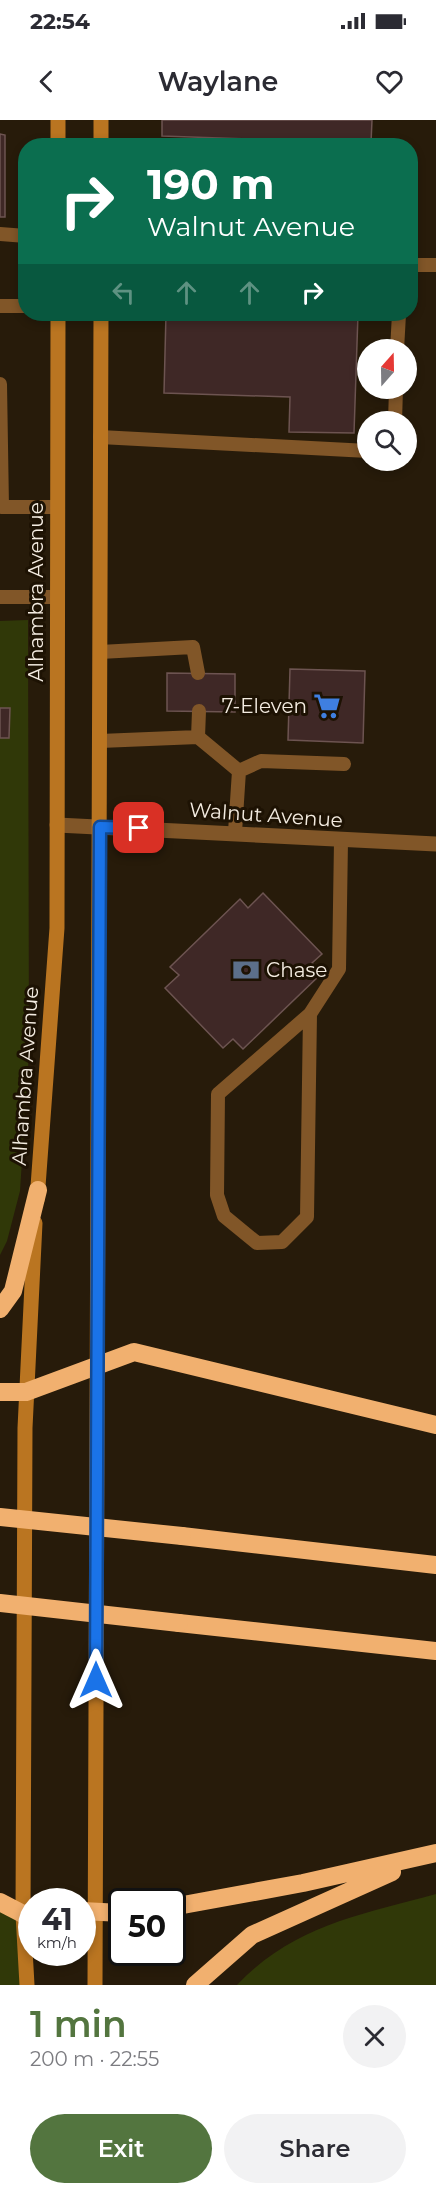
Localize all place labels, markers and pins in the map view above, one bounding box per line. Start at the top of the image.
supermarket icon: 7-Eleven [312,691,342,721]
place label: 7-Eleven [222,694,307,718]
pin [113,802,164,853]
bank icon: Chase [231,955,261,985]
place label: Chase [266,958,327,982]

